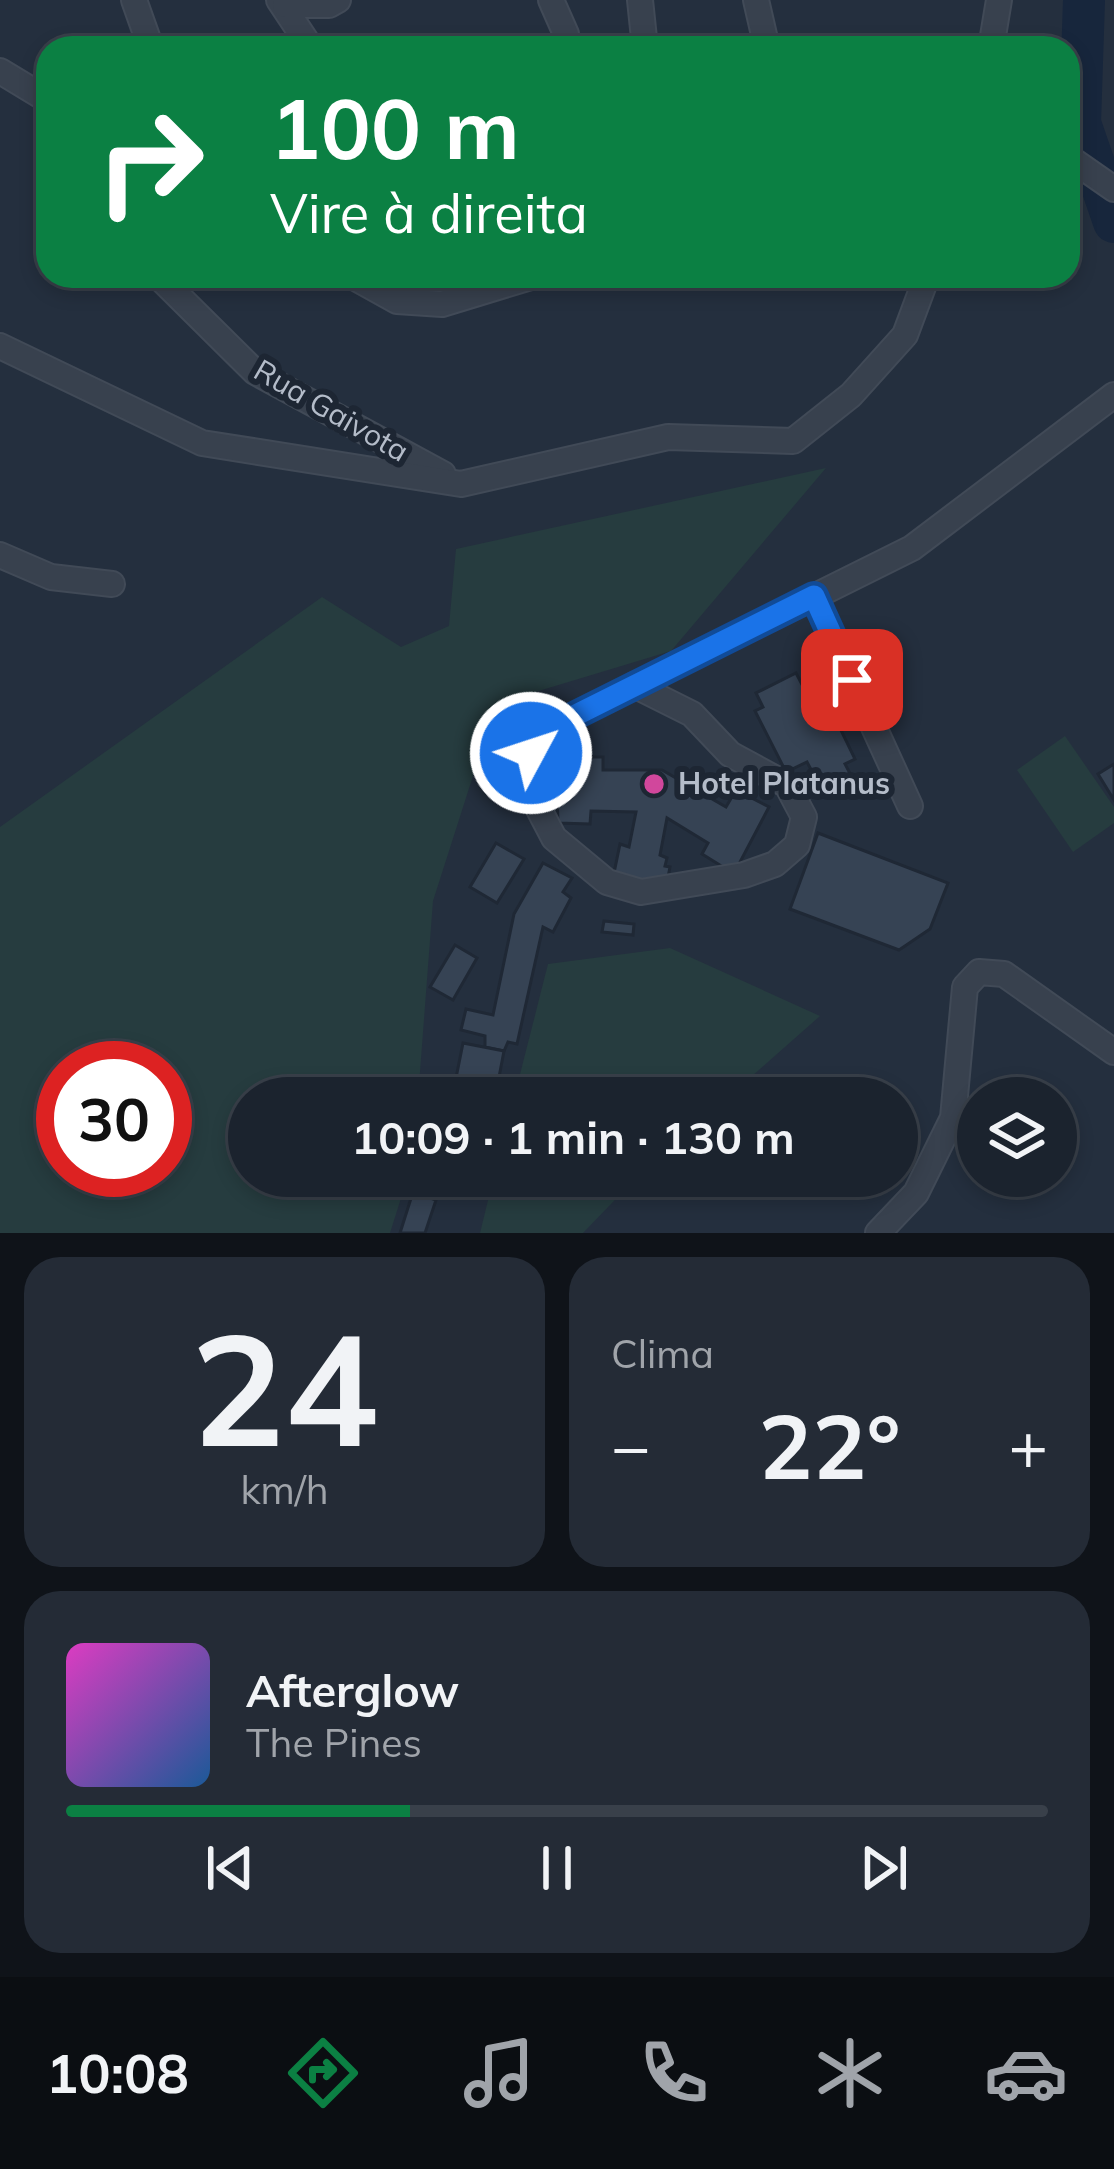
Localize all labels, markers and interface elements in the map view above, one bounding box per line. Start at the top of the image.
text: 100 m [270,75,520,180]
icon: right [72,84,228,240]
text: Vire à direita [270,179,588,247]
street label: Rua Gaivota [247,351,416,470]
pin [801,629,903,731]
icon: arrive [819,647,885,713]
position arrow [468,690,594,816]
place label: Hotel Platanus [678,764,890,802]
marker: Hotel Platanus [641,771,667,797]
speed limit sign: 30 [36,1041,192,1197]
map controls [957,1077,1077,1197]
button: layers [957,1077,1077,1197]
text: 10:09 · 1 min · 130 m [351,1109,795,1165]
text: 24 [191,1289,378,1485]
text: Clima [611,1329,714,1378]
text: 22° [758,1389,901,1502]
text: − [611,1404,651,1487]
text: + [1008,1404,1048,1487]
text: km/h [240,1465,329,1514]
text: Afterglow [246,1662,459,1718]
text: The Pines [246,1718,422,1767]
icon: previous [197,1835,263,1901]
icon: pause [524,1835,590,1901]
icon: next [851,1835,917,1901]
icon: directions [281,2031,365,2115]
icon: music [457,2031,541,2115]
icon: phone [632,2031,716,2115]
icon: climate [808,2031,892,2115]
icon: car [984,2031,1068,2115]
text: 10:08 [46,2039,189,2107]

